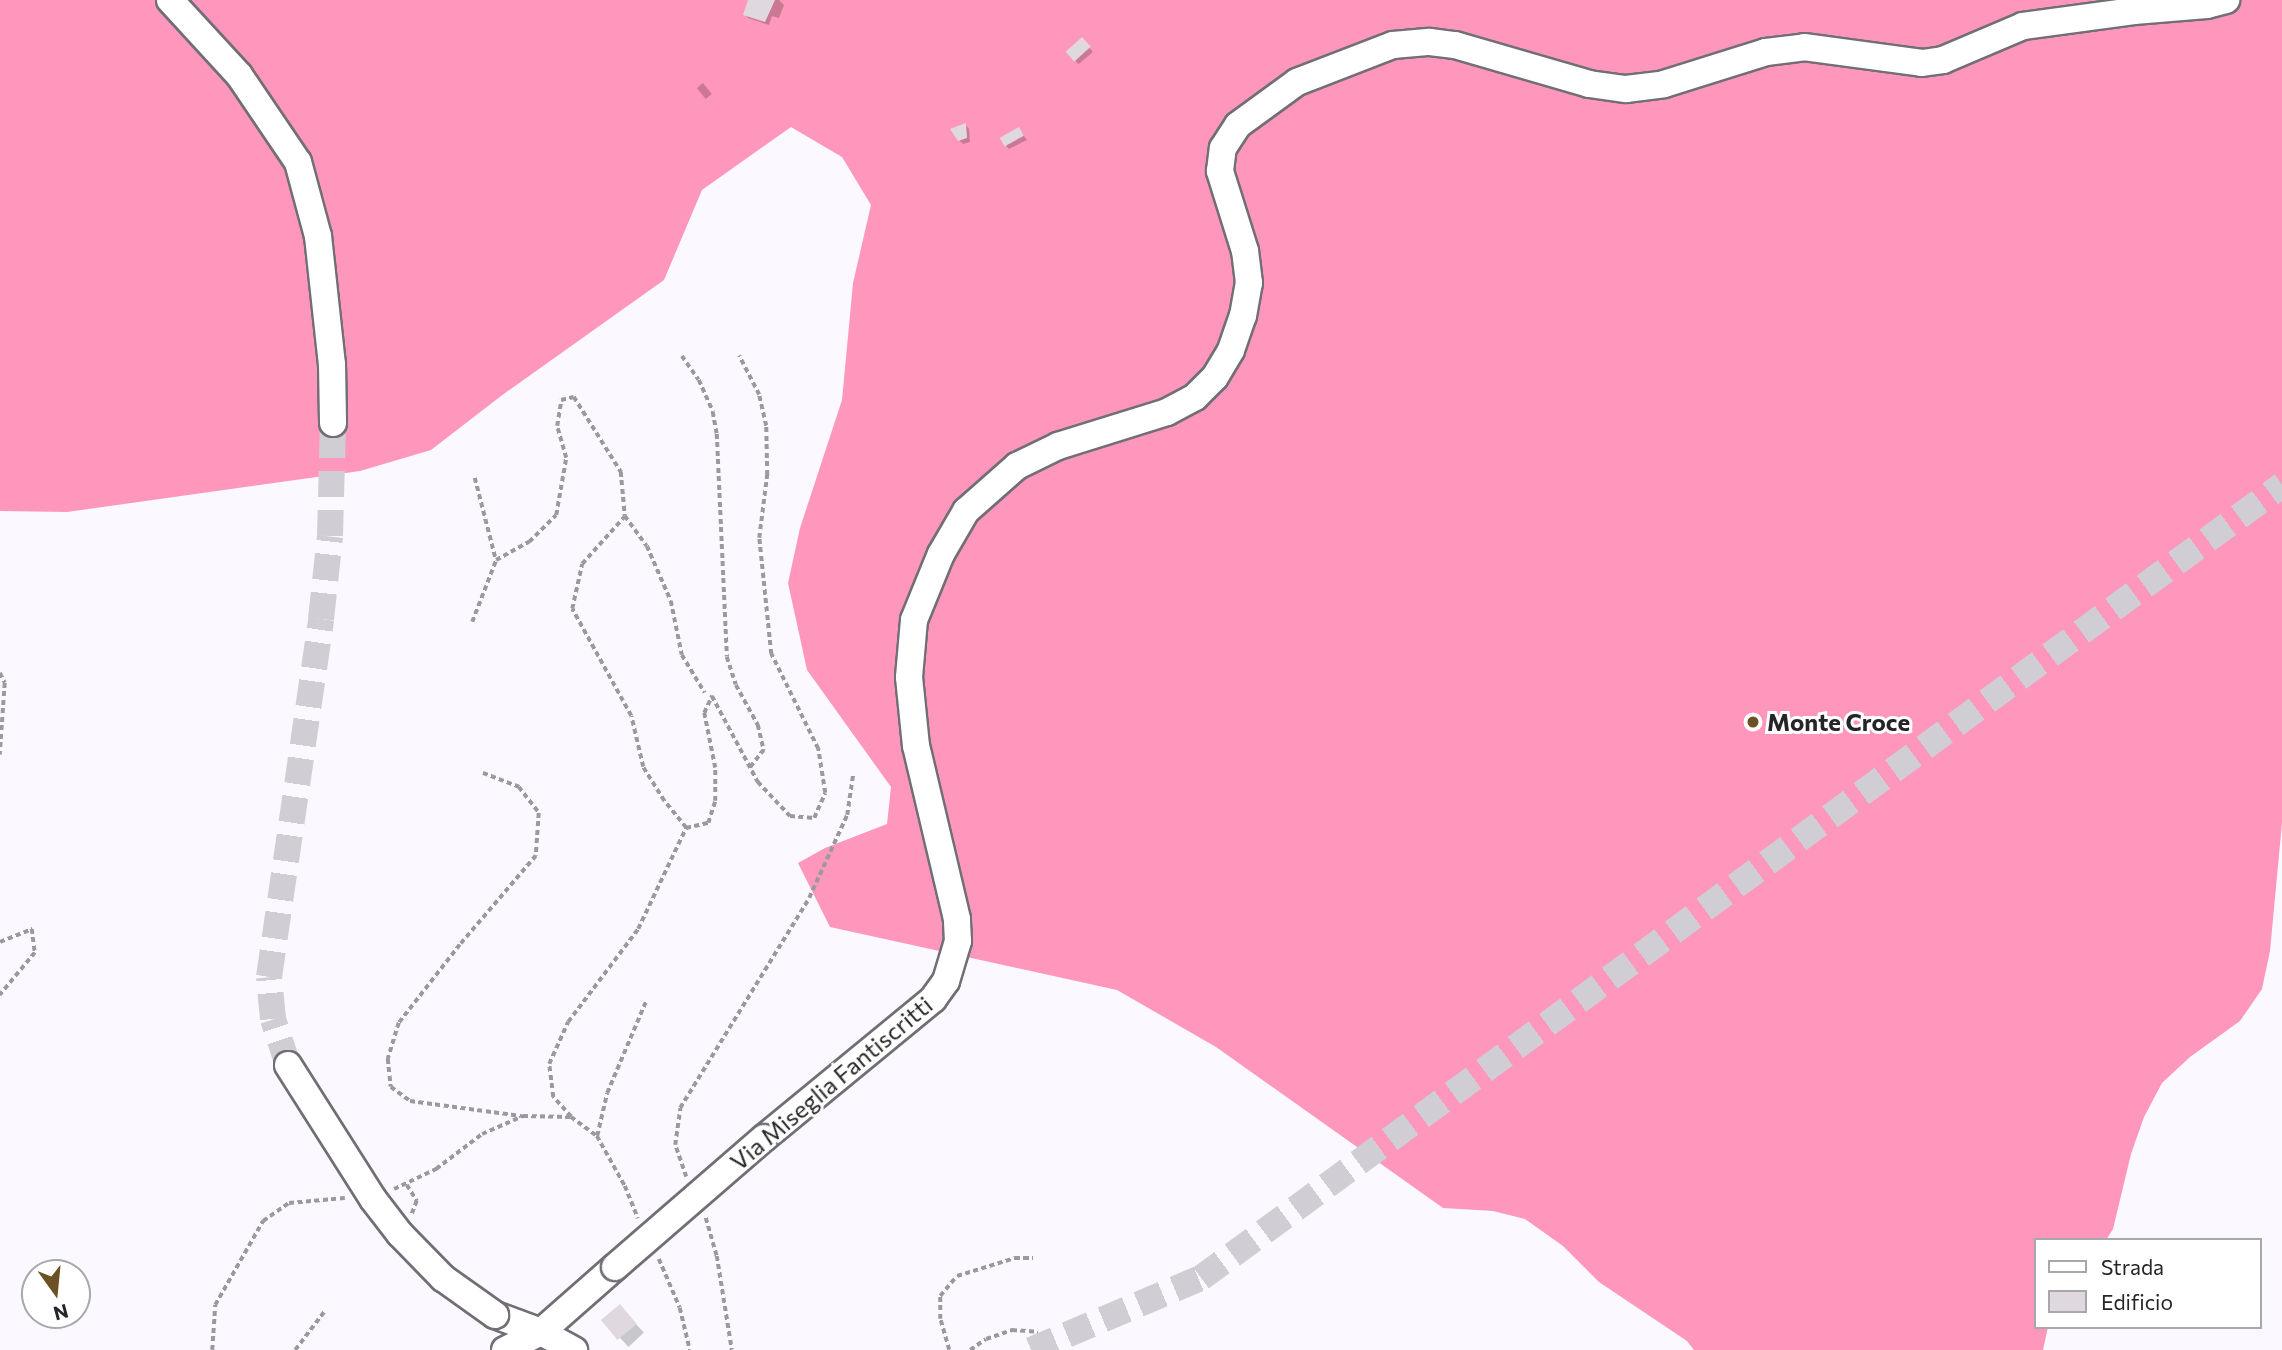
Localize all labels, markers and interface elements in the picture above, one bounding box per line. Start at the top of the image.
place label: Monte Croce [1767,708,1910,736]
marker: Monte Croce [1745,714,1761,730]
street label: Via Miseglia Fantiscritti [724,990,938,1176]
legend [2034,1238,2261,1329]
text: Strada [2101,1254,2164,1279]
north arrow [21,1259,91,1329]
text: Edificio [2101,1289,2173,1314]
text: N [51,1300,71,1326]

